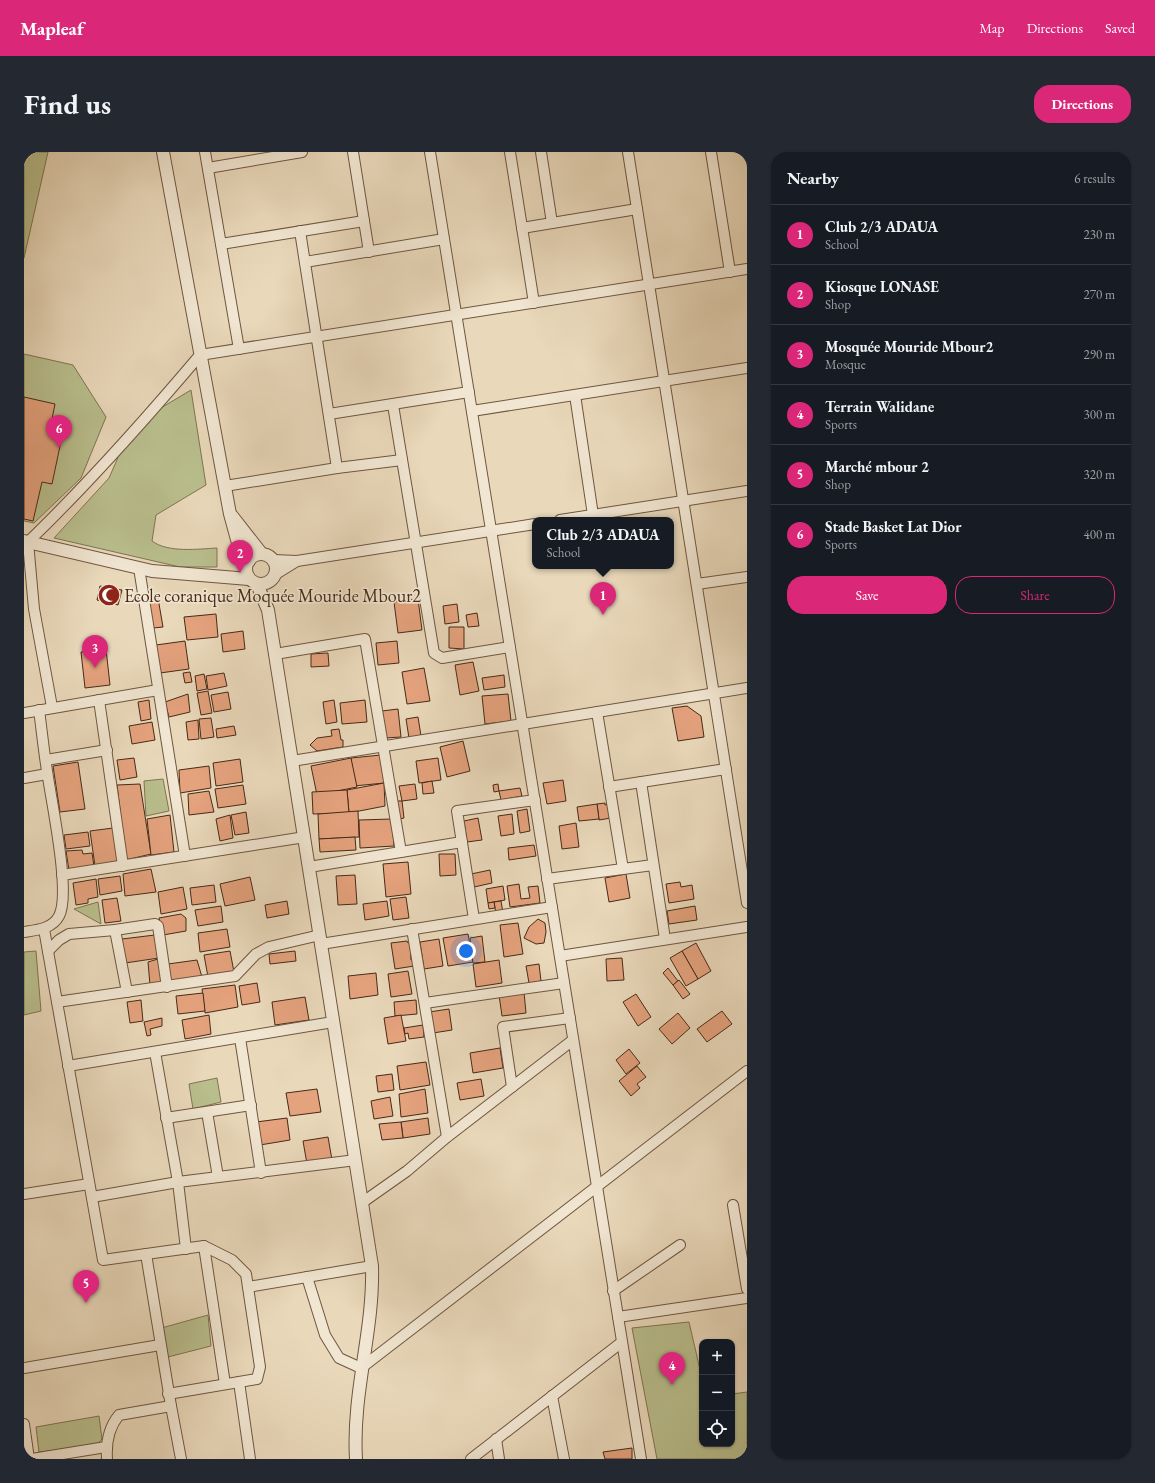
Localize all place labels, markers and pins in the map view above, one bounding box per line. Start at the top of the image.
pin: 6 [46,415,72,448]
pin: 2 [227,540,253,573]
mosque icon: Ecole coranique Moquée Mouride Mbour2 [96,582,122,608]
pin: 1 [590,582,616,615]
place label: Ecole coranique Moquée Mouride Mbour2 [124,584,421,607]
pin: 3 [82,635,108,668]
pin: 5 [73,1270,99,1303]
pin: 4 [659,1352,685,1385]

